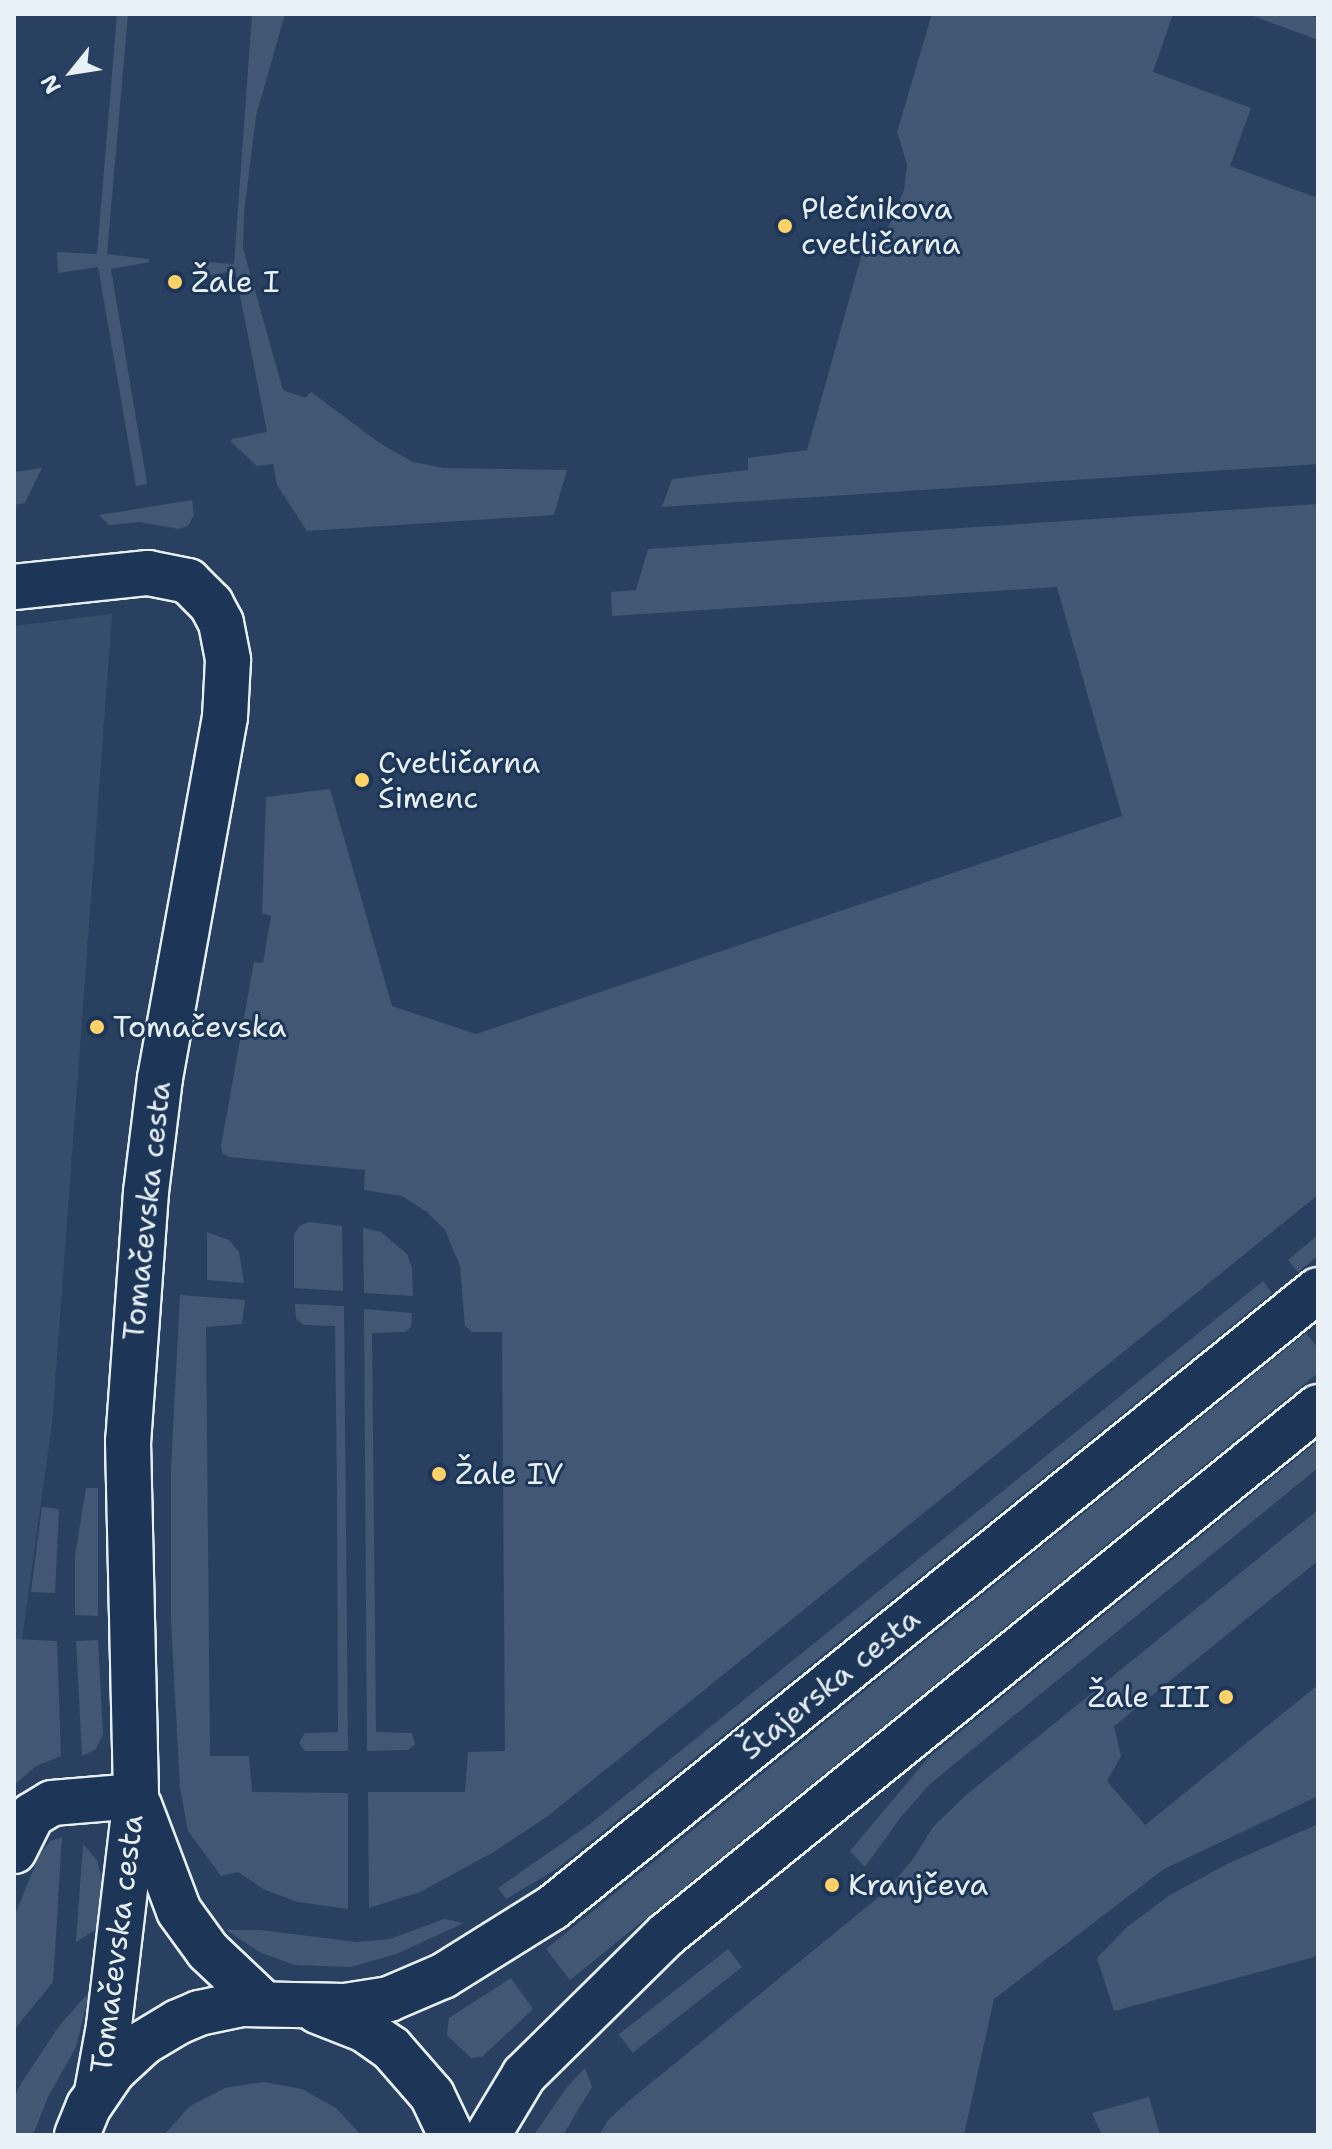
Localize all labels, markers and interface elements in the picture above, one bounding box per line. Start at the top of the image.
north arrow [32,32,112,112]
text: N [34,69,68,99]
place label: Plečnikova cvetličarna [801,191,960,262]
marker: Plečnikova cvetličarna [776,217,794,235]
place label: Žale I [191,264,280,300]
marker: Žale I [166,273,184,291]
place label: Cvetličarna Šimenc [378,745,540,816]
marker: Cvetličarna Šimenc [353,771,371,789]
place label: Tomačevska [113,1009,287,1045]
marker: Tomačevska [88,1018,106,1036]
street label: Tomačevska cesta [116,1080,178,1342]
place label: Žale IV [455,1456,563,1492]
marker: Žale IV [430,1465,448,1483]
street label: Štajerska cesta [733,1601,927,1767]
place label: Žale III [1088,1679,1210,1715]
marker: Žale III [1217,1688,1235,1706]
street label: Tomačevska cesta [83,1813,151,2075]
place label: Kranjčeva [848,1867,988,1903]
marker: Kranjčeva [823,1876,841,1894]

